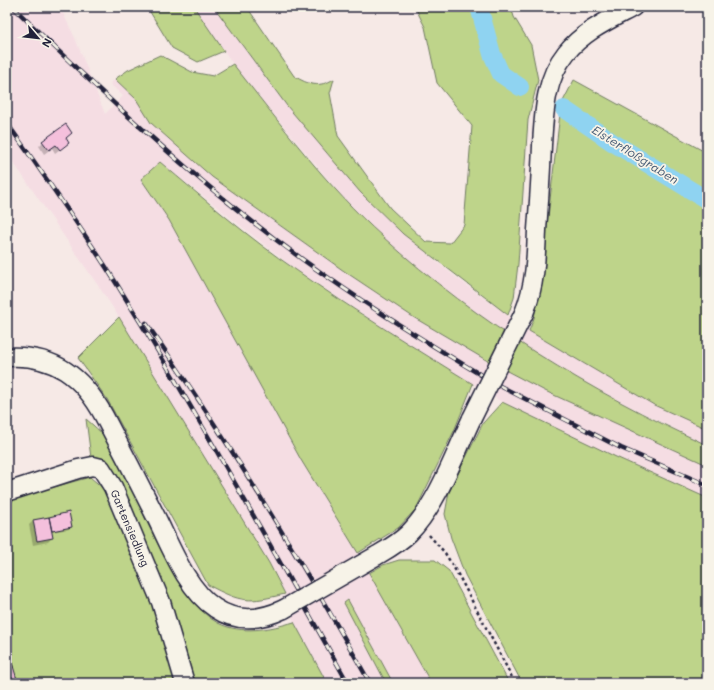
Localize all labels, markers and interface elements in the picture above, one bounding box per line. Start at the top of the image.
north arrow [18,18,58,58]
text: N [39,36,56,50]
water label: Elsterfloßgraben [589,121,682,187]
street label: Gartensiedlung [108,487,153,568]

